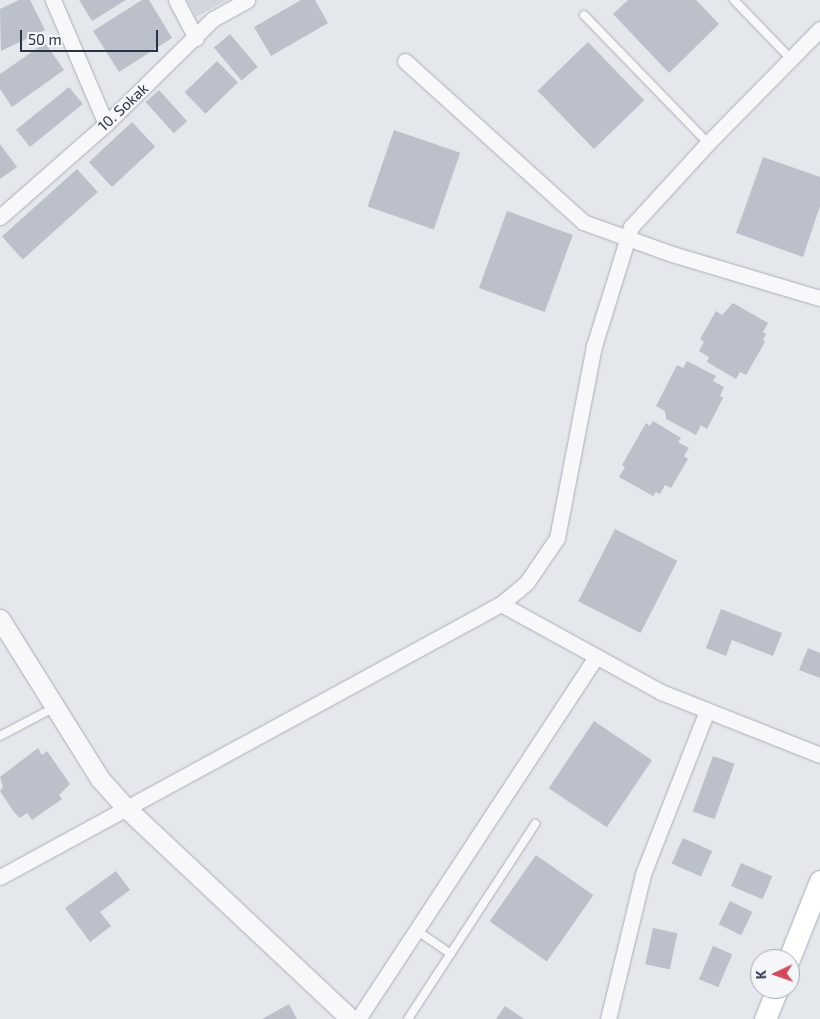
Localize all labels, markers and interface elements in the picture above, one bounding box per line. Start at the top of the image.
scale bar [22,20,160,52]
text: 50 m [28,30,62,48]
street label: 10. Sokak [94,79,152,135]
north arrow [750,949,800,999]
text: K [752,970,769,980]

